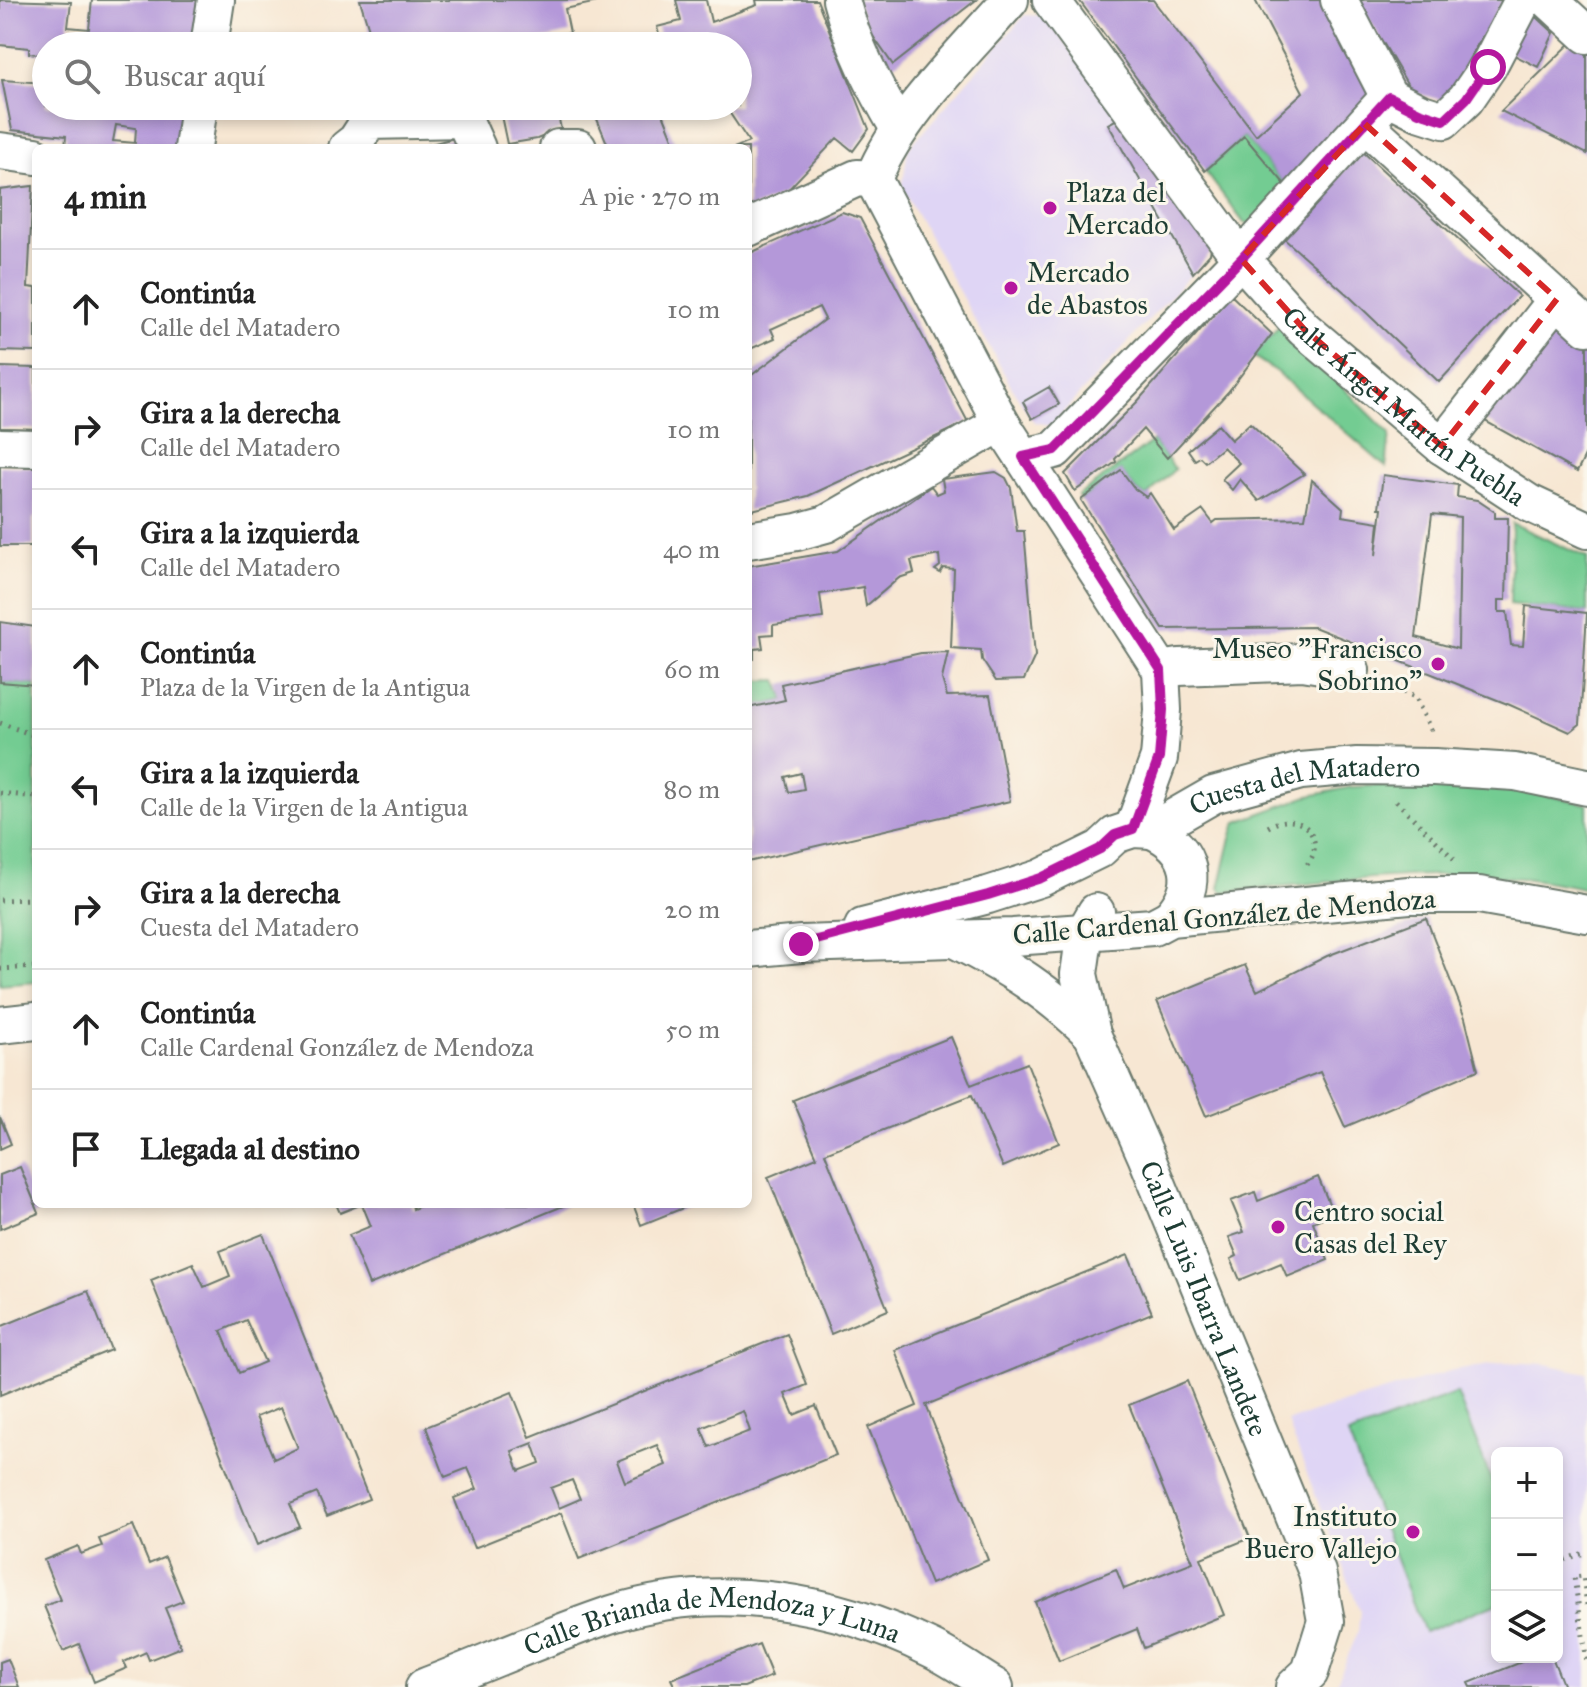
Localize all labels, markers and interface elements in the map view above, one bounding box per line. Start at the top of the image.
search box [32,32,752,120]
route start [1470,49,1506,85]
icon: search [60,54,104,98]
text: Buscar aquí [124,58,265,94]
place label: Plaza del Mercado [1066,175,1169,242]
text: 4 min [64,176,147,217]
text: A pie · 270 m [581,180,720,212]
marker: Plaza del Mercado [1041,199,1059,217]
place label: Mercado de Abastos [1027,255,1148,322]
text: Continúa [140,275,256,311]
marker: Mercado de Abastos [1002,279,1020,297]
icon: ahead [64,287,108,331]
text: 10 m [667,293,720,325]
street label: Calle Ángel Martín Puebla [1274,300,1532,514]
text: Calle del Matadero [140,311,340,343]
text: Gira a la derecha [140,395,340,431]
icon: right [64,407,108,451]
text: 10 m [667,413,720,445]
text: Calle del Matadero [140,431,340,463]
text: Gira a la izquierda [140,515,359,551]
icon: left [64,527,108,571]
text: 40 m [663,533,720,565]
text: Calle del Matadero [140,551,340,583]
place label: Museo "Francisco Sobrino" [1212,631,1422,698]
text: Continúa [140,635,256,671]
icon: ahead [64,647,108,691]
text: 60 m [664,653,720,685]
marker: Museo "Francisco Sobrino" [1429,655,1447,673]
text: Plaza de la Virgen de la Antigua [140,671,470,703]
street label: Cuesta del Matadero [1183,749,1420,823]
text: Gira a la izquierda [140,755,359,791]
icon: left [64,767,108,811]
text: 80 m [664,773,720,805]
text: Calle de la Virgen de la Antigua [140,791,468,823]
text: Gira a la derecha [140,875,340,911]
street label: Calle Cardenal González de Mendoza [1011,881,1437,952]
icon: right [64,887,108,931]
text: 20 m [665,893,720,925]
text: Cuesta del Matadero [140,911,359,943]
route end [783,926,819,962]
text: Continúa [140,995,256,1031]
icon: ahead [64,1007,108,1051]
text: 50 m [665,1013,720,1045]
text: Calle Cardenal González de Mendoza [140,1031,534,1063]
icon: arrive [64,1127,108,1171]
text: Llegada al destino [140,1131,360,1167]
street label: Calle Luis Ibarra Landete [1132,1156,1276,1441]
place label: Centro social Casas del Rey [1294,1194,1448,1261]
marker: Centro social Casas del Rey [1269,1218,1287,1236]
map controls [1491,1447,1563,1663]
button: + [1491,1447,1563,1519]
place label: Instituto Buero Vallejo [1244,1499,1397,1566]
button: − [1491,1519,1563,1591]
marker: Instituto Buero Vallejo [1404,1523,1422,1541]
street label: Calle Brianda de Mendoza y Luna [518,1580,906,1663]
button: layers [1491,1591,1563,1663]

